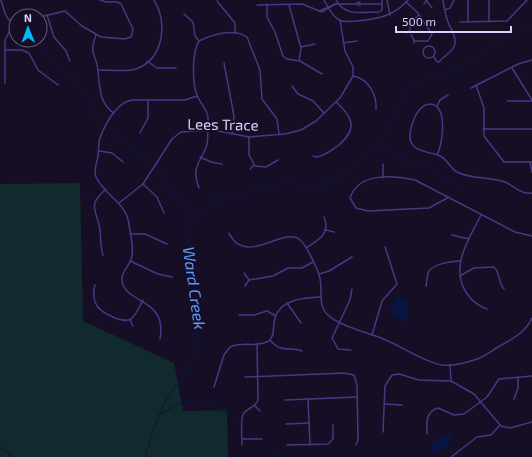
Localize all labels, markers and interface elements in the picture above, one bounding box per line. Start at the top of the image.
north arrow [8,8,48,48]
scale bar [396,8,511,34]
text: N [24,11,32,24]
text: 500 m [402,14,436,28]
street label: Lees Trace [187,114,259,134]
water label: Ward Creek [180,245,210,331]

